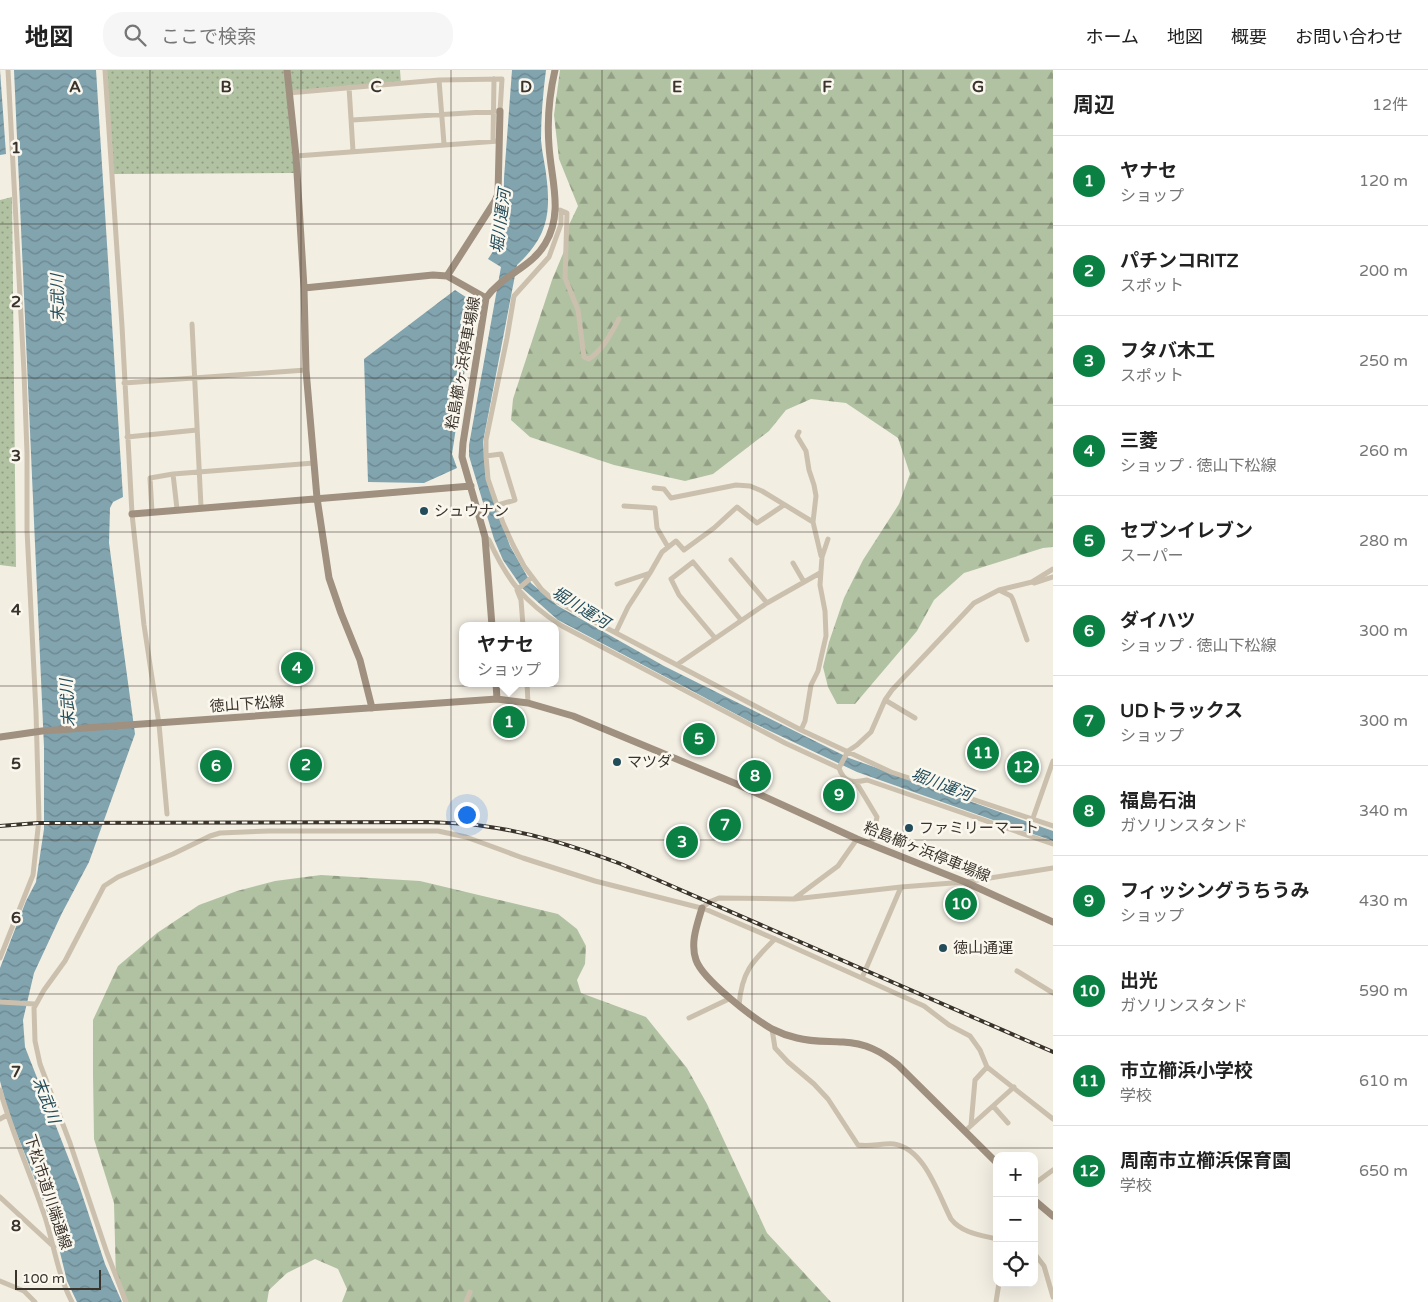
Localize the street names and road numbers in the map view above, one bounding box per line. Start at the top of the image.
street label: 粭島櫛ヶ浜停車場線 [442,295,484,431]
street label: 徳山下松線 [209,692,285,716]
street label: 粭島櫛ヶ浜停車場線 [861,818,993,886]
street label: 下松市道川端通線 [21,1132,75,1252]

